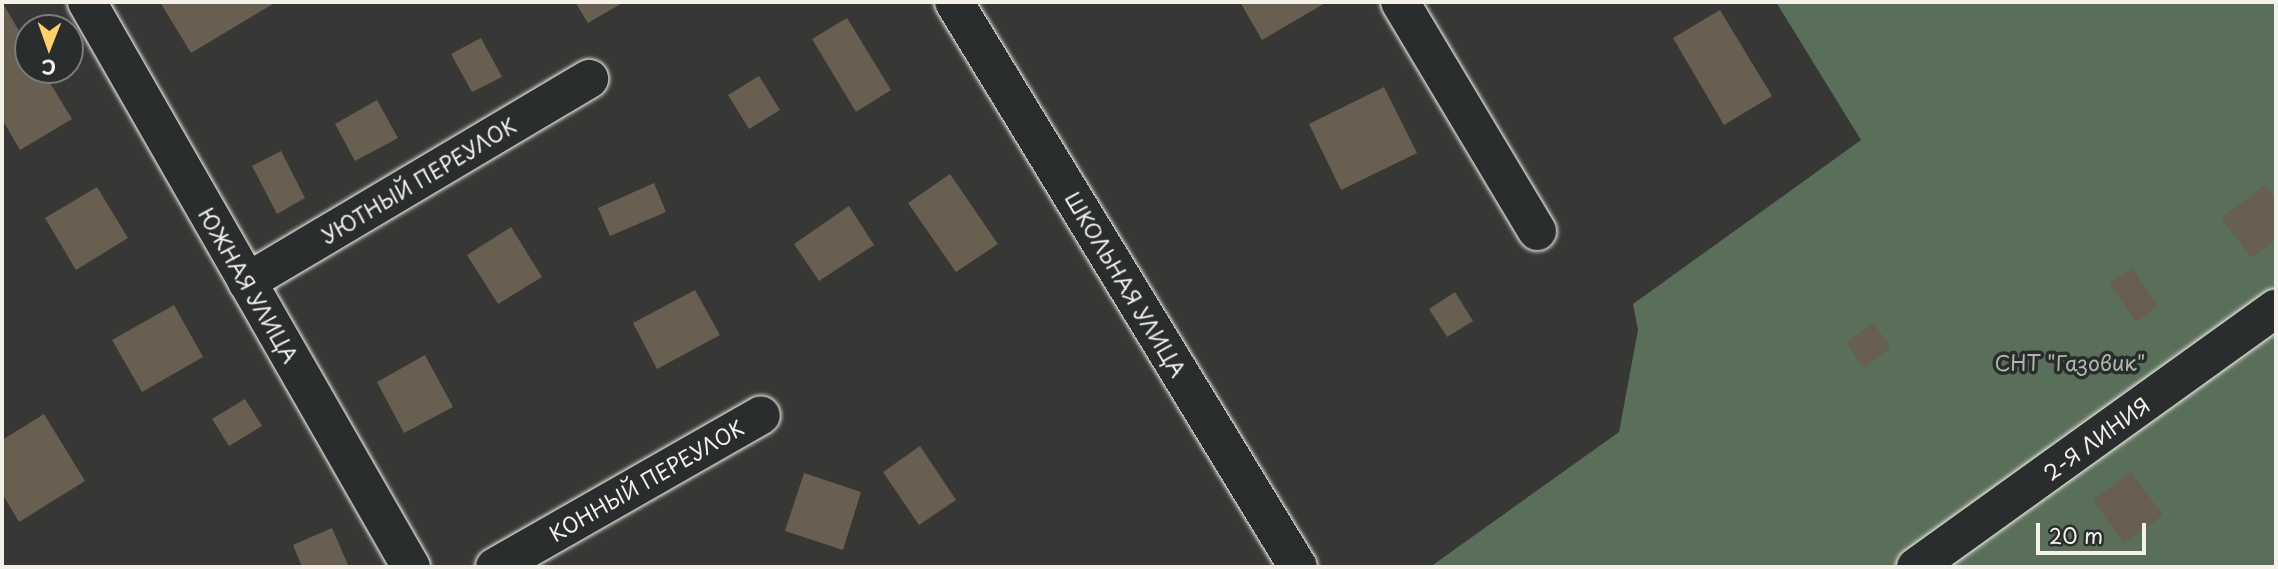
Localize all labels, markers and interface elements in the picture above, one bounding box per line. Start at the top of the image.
north arrow [14,14,84,84]
text: С [41,54,56,82]
street label: УЮТНЫЙ ПЕРЕУЛОК [316,112,520,248]
street label: ШКОЛЬНАЯ УЛИЦА [1061,187,1191,381]
street label: ЮЖНАЯ УЛИЦА [194,203,304,367]
park label: СНТ "Газовик" [1994,349,2146,375]
street label: 2-Я ЛИНИЯ [2038,391,2154,485]
street label: КОННЫЙ ПЕРЕУЛОК [544,414,748,546]
scale bar [2040,510,2150,554]
text: 20 m [2049,519,2103,551]

